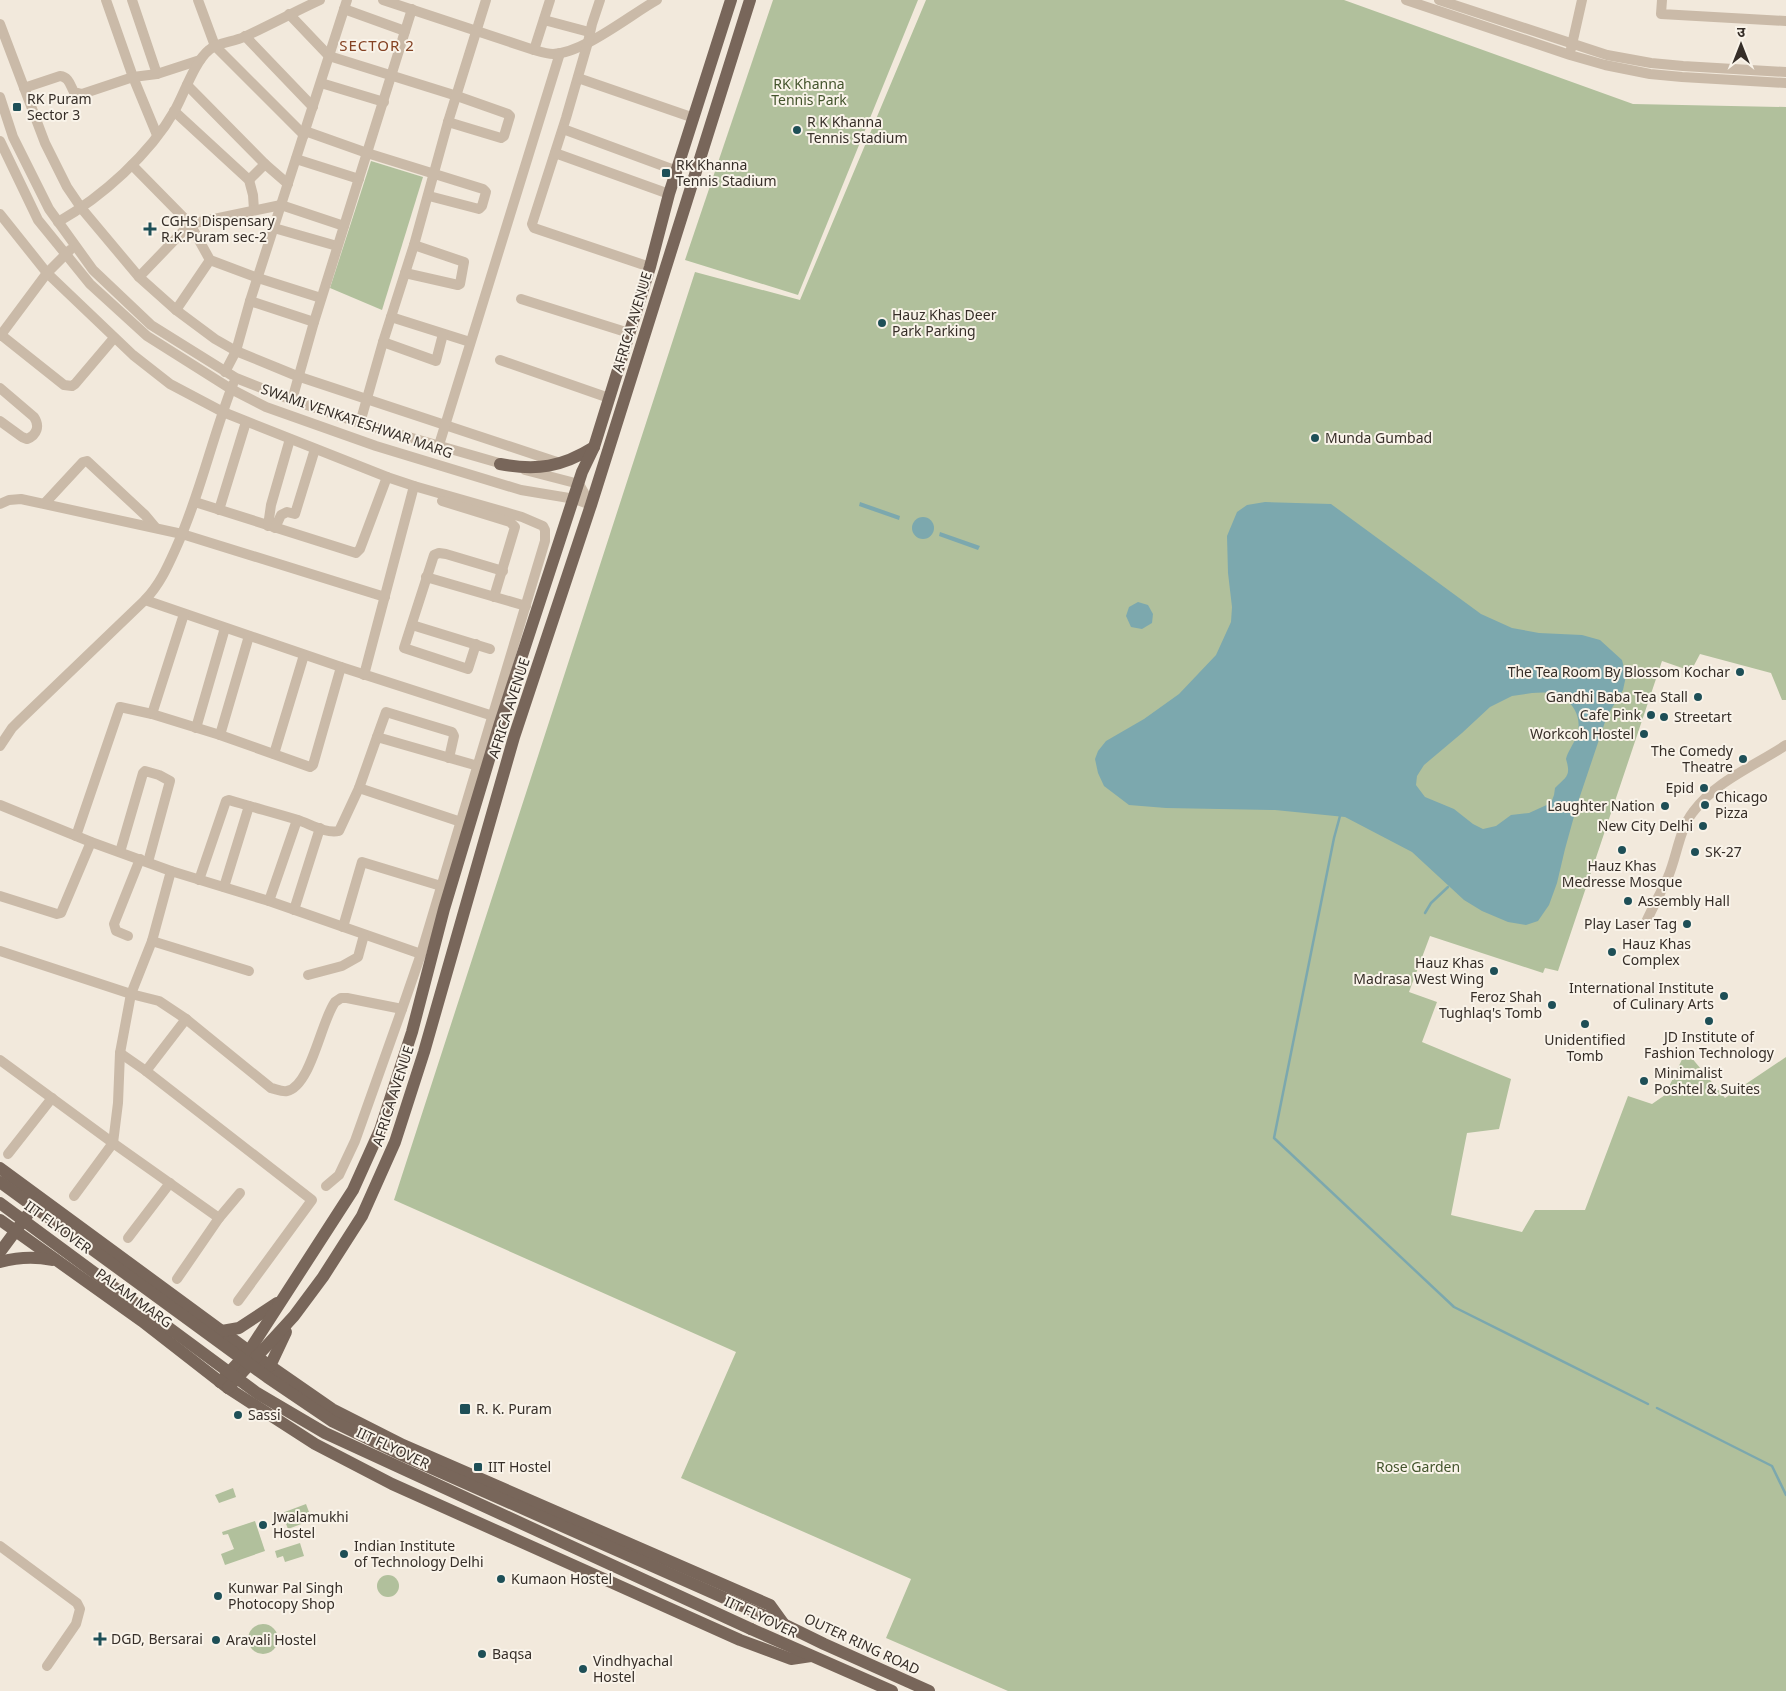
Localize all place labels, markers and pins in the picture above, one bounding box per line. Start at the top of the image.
place label: RK Puram Sector 3 [27,89,92,124]
marker: RK Puram Sector 3 [11,101,23,113]
place label: R K Khanna Tennis Stadium [807,112,908,147]
marker: R K Khanna Tennis Stadium [791,124,803,136]
place label: RK Khanna Tennis Stadium [676,155,777,190]
marker: RK Khanna Tennis Stadium [660,167,672,179]
place label: CGHS Dispensary R.K.Puram sec-2 [161,211,275,246]
marker: CGHS Dispensary R.K.Puram sec-2 [143,222,157,236]
place label: Hauz Khas Deer Park Parking [892,305,997,340]
marker: Hauz Khas Deer Park Parking [876,317,888,329]
place label: Munda Gumbad [1325,428,1432,447]
marker: Munda Gumbad [1309,432,1321,444]
place label: The Tea Room By Blossom Kochar [1508,662,1730,681]
marker: The Tea Room By Blossom Kochar [1734,666,1746,678]
place label: Gandhi Baba Tea Stall [1546,687,1688,706]
marker: Gandhi Baba Tea Stall [1692,691,1704,703]
place label: Cafe Pink [1580,705,1642,724]
place label: Streetart [1674,707,1732,726]
marker: Cafe Pink [1645,709,1657,721]
marker: Streetart [1658,711,1670,723]
place label: Workcoh Hostel [1530,724,1634,743]
marker: Workcoh Hostel [1638,728,1650,740]
place label: The Comedy Theatre [1651,741,1734,776]
marker: The Comedy Theatre [1737,753,1749,765]
place label: Epid [1665,778,1694,797]
marker: Epid [1698,782,1710,794]
place label: Chicago Pizza [1715,787,1768,822]
place label: Laughter Nation [1547,796,1655,815]
marker: Chicago Pizza [1699,799,1711,811]
marker: Laughter Nation [1659,800,1671,812]
place label: New City Delhi [1598,816,1693,835]
marker: New City Delhi [1697,820,1709,832]
place label: SK-27 [1705,842,1742,861]
marker: Hauz Khas Medresse Mosque [1616,844,1628,856]
marker: SK-27 [1689,846,1701,858]
place label: Hauz Khas Medresse Mosque [1562,856,1682,891]
place label: Assembly Hall [1638,891,1730,910]
marker: Assembly Hall [1622,895,1634,907]
place label: Play Laser Tag [1584,914,1677,933]
marker: Play Laser Tag [1681,918,1693,930]
place label: Hauz Khas Complex [1622,934,1691,969]
marker: Hauz Khas Complex [1606,946,1618,958]
place label: Hauz Khas Madrasa West Wing [1353,953,1484,988]
marker: Hauz Khas Madrasa West Wing [1488,965,1500,977]
place label: International Institute of Culinary Arts [1569,978,1714,1013]
place label: Feroz Shah Tughlaq's Tomb [1439,987,1542,1022]
marker: International Institute of Culinary Arts [1718,990,1730,1002]
marker: Feroz Shah Tughlaq's Tomb [1546,999,1558,1011]
marker: JD Institute of Fashion Technology [1703,1015,1715,1027]
marker: Unidentified Tomb [1579,1018,1591,1030]
place label: JD Institute of Fashion Technology [1644,1027,1775,1062]
place label: Unidentified Tomb [1544,1030,1626,1065]
place label: Minimalist Poshtel & Suites [1654,1063,1760,1098]
marker: Minimalist Poshtel & Suites [1638,1075,1650,1087]
place label: R. K. Puram [476,1399,552,1418]
marker: R. K. Puram [458,1402,472,1416]
place label: Sassi [248,1405,281,1424]
marker: Sassi [232,1409,244,1421]
place label: IIT Hostel [488,1457,551,1476]
marker: IIT Hostel [472,1461,484,1473]
place label: Jwalamukhi Hostel [271,1507,349,1542]
marker: Jwalamukhi Hostel [257,1519,269,1531]
place label: Indian Institute of Technology Delhi [354,1536,484,1571]
marker: Indian Institute of Technology Delhi [338,1548,350,1560]
place label: Kumaon Hostel [511,1569,612,1588]
marker: Kumaon Hostel [495,1573,507,1585]
place label: Kunwar Pal Singh Photocopy Shop [228,1578,343,1613]
marker: Kunwar Pal Singh Photocopy Shop [212,1590,224,1602]
place label: DGD, Bersarai [111,1629,203,1648]
place label: Aravali Hostel [226,1630,316,1649]
marker: DGD, Bersarai [93,1632,107,1646]
marker: Aravali Hostel [210,1634,222,1646]
place label: Baqsa [492,1644,532,1663]
marker: Baqsa [476,1648,488,1660]
place label: Vindhyachal Hostel [593,1651,673,1686]
marker: Vindhyachal Hostel [577,1663,589,1675]

